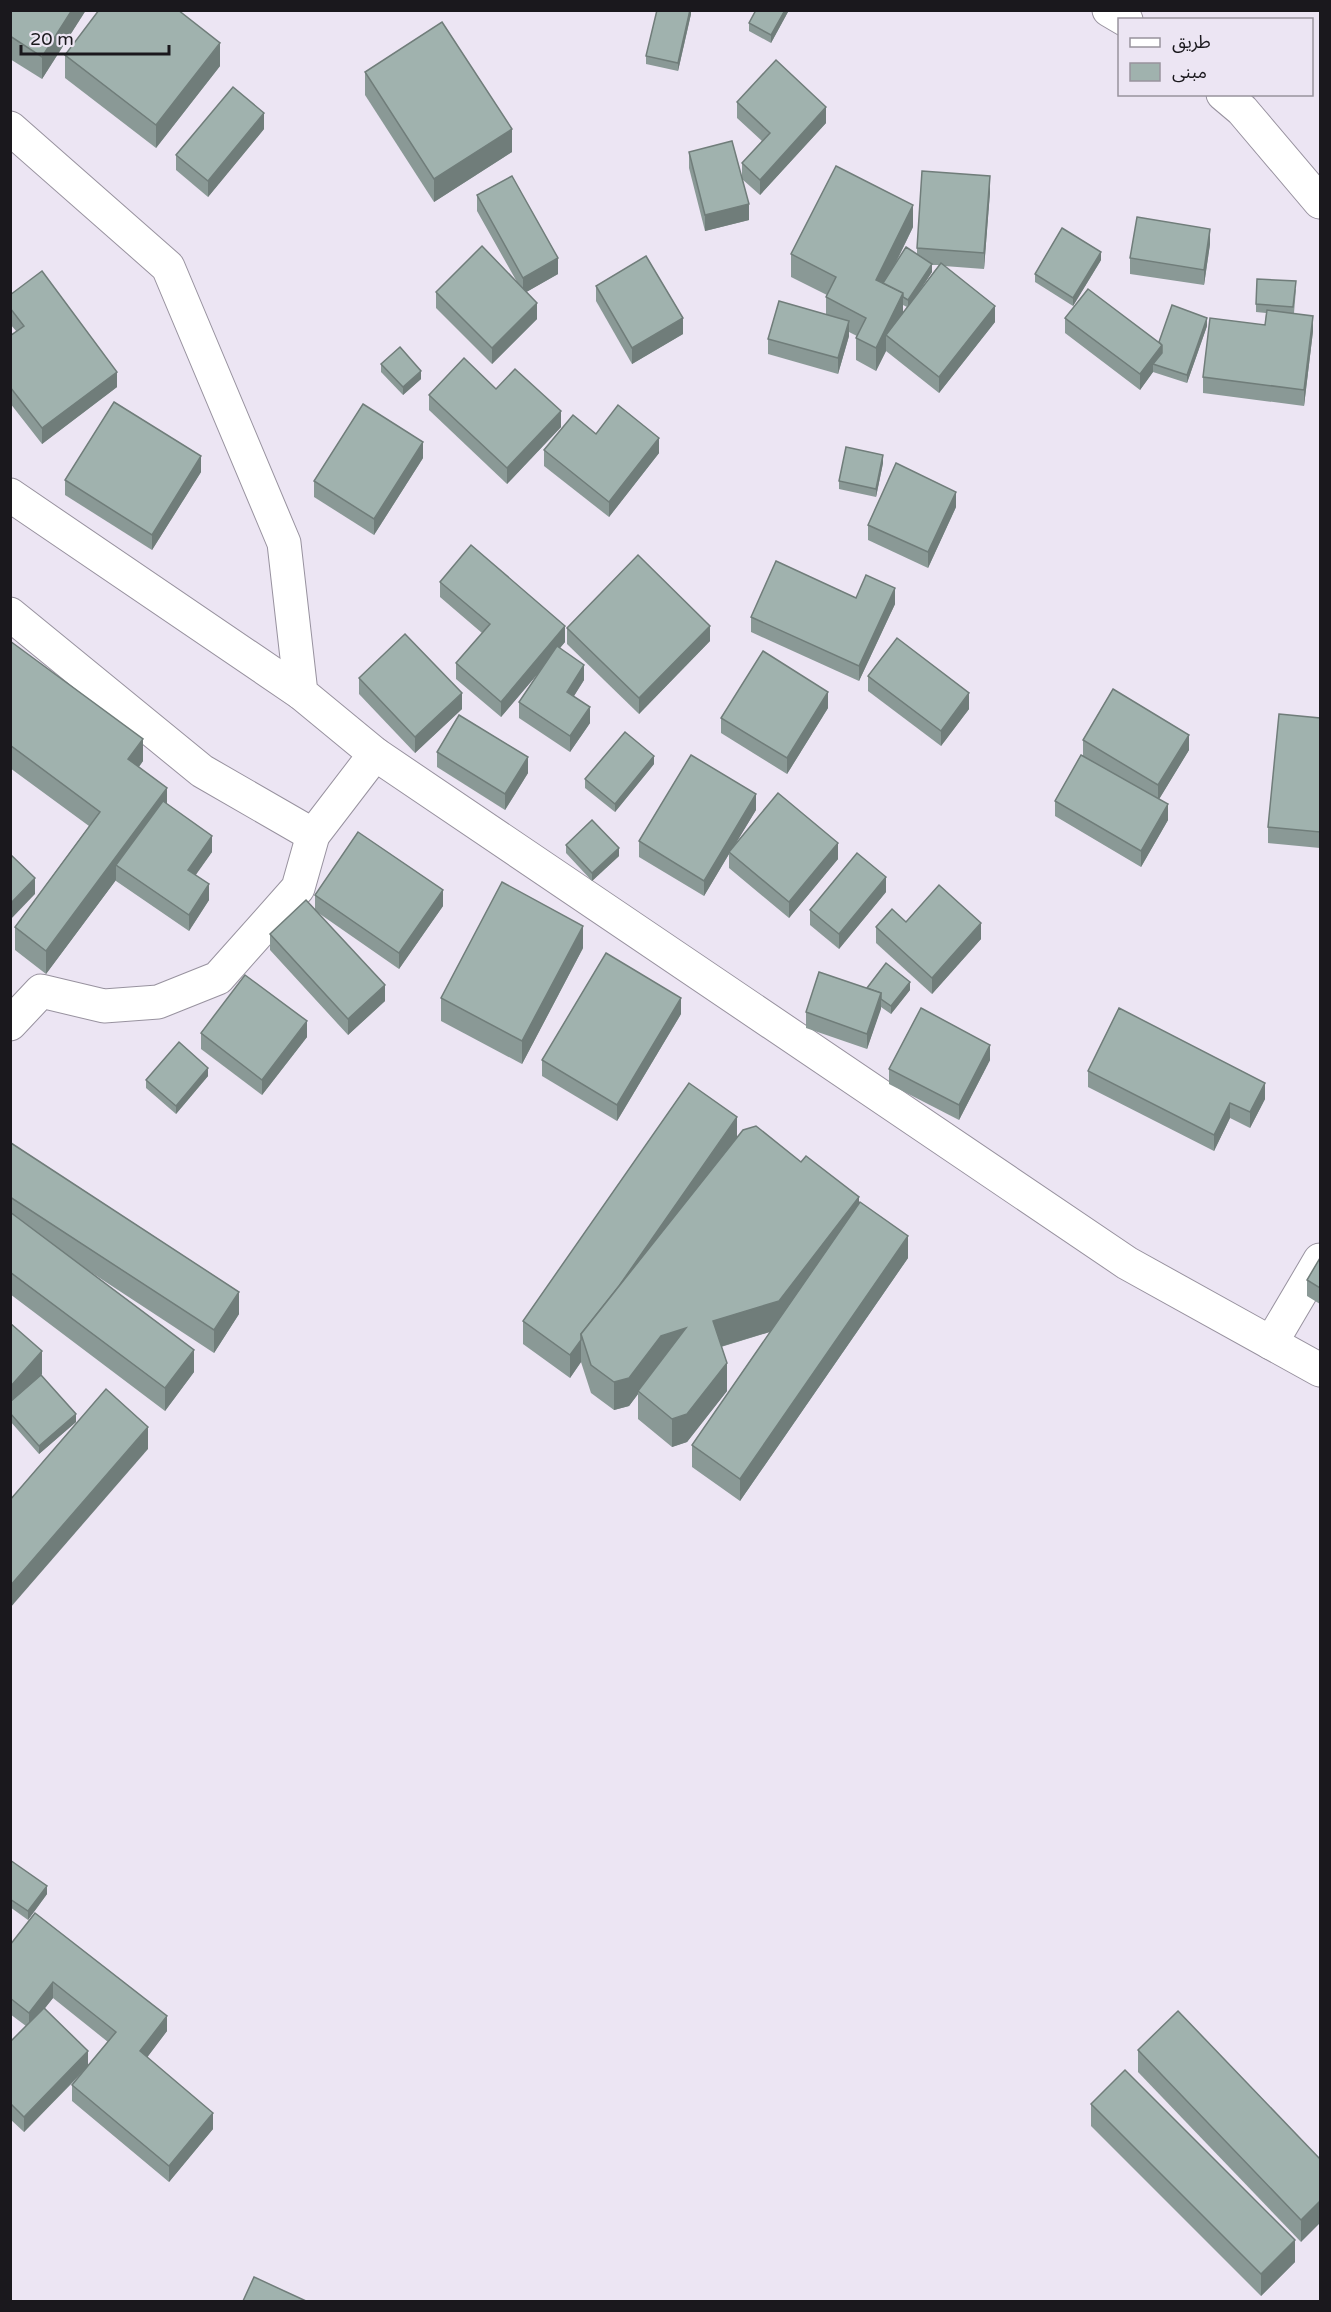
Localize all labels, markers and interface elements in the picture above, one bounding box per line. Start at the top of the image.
scale bar [21,18,170,56]
legend [1118,18,1313,96]
text: 20 m [30,28,74,50]
text: طريق [1172,31,1211,53]
text: مبنى [1172,61,1207,83]

